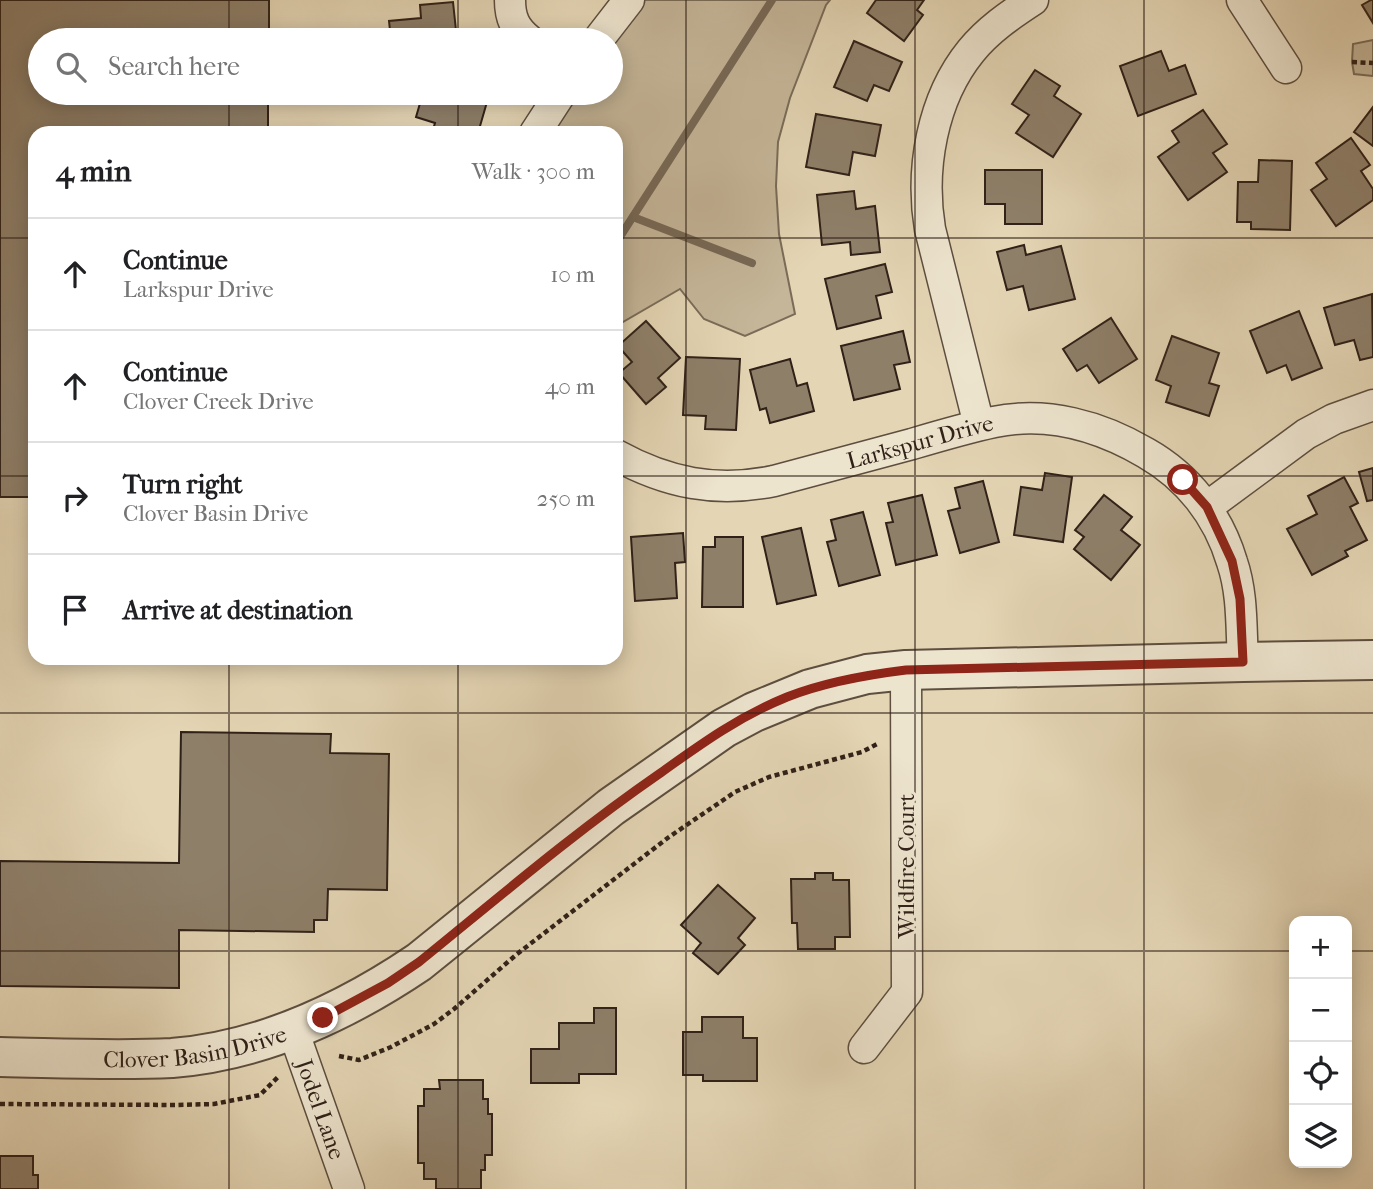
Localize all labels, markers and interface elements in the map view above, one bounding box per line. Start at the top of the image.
search box [28,28,623,105]
icon: search [52,48,90,86]
text: Search here [108,51,240,82]
text: 4 min [56,154,131,189]
text: Walk · 300 m [472,158,595,185]
text: Continue [123,245,228,276]
icon: ahead [56,255,94,293]
text: 10 m [550,261,595,288]
text: Larkspur Drive [123,276,274,303]
text: Continue [123,357,228,388]
icon: ahead [56,367,94,405]
text: 40 m [545,373,595,400]
text: Clover Creek Drive [123,388,314,415]
street label: Larkspur Drive [844,409,996,474]
route start [1167,464,1198,495]
text: Turn right [123,469,243,500]
icon: right [56,479,94,517]
text: 250 m [537,485,595,512]
text: Clover Basin Drive [123,500,308,527]
icon: arrive [56,591,94,629]
text: Arrive at destination [123,595,353,626]
street label: Wildfire Court [893,794,920,939]
map controls [1289,916,1352,1168]
button: + [1289,916,1352,979]
button: − [1289,979,1352,1042]
route end [307,1002,338,1033]
street label: Clover Basin Drive [103,1020,290,1073]
button: locate [1289,1042,1352,1105]
street label: Jodel Lane [290,1054,351,1163]
button: layers [1289,1105,1352,1168]

